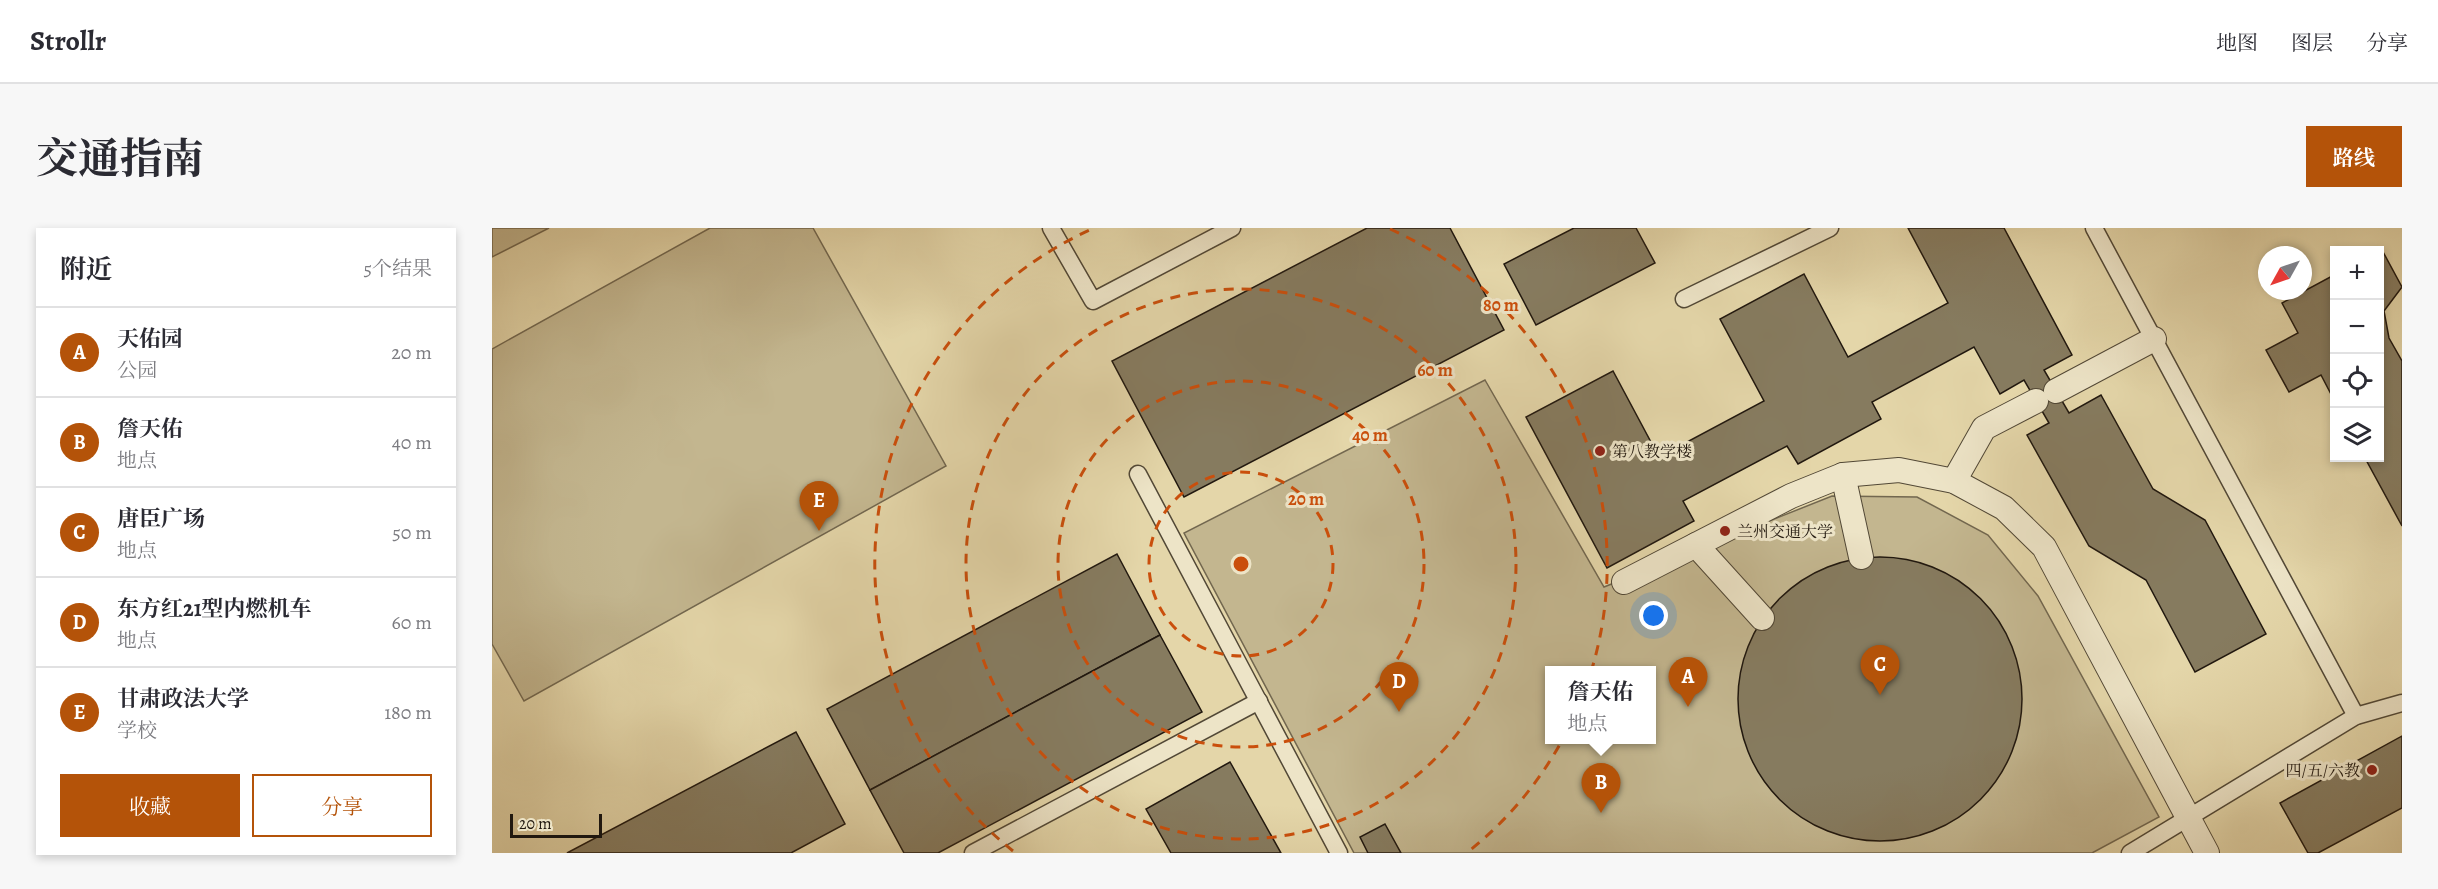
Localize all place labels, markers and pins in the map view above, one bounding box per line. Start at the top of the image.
place label: 第八教学楼 [1612,441,1692,463]
marker: 第八教学楼 [1593,444,1607,458]
pin: E [800,482,838,531]
place label: 兰州交通大学 [1737,521,1833,543]
marker: 兰州交通大学 [1718,524,1732,538]
centre of rings [1231,554,1251,574]
pin: C [1860,646,1900,695]
pin: A [1668,658,1708,707]
pin: D [1380,662,1418,712]
place label: 四/五/六教 [2285,760,2360,782]
marker: 四/五/六教 [2365,763,2379,777]
pin: B [1582,764,1620,813]

